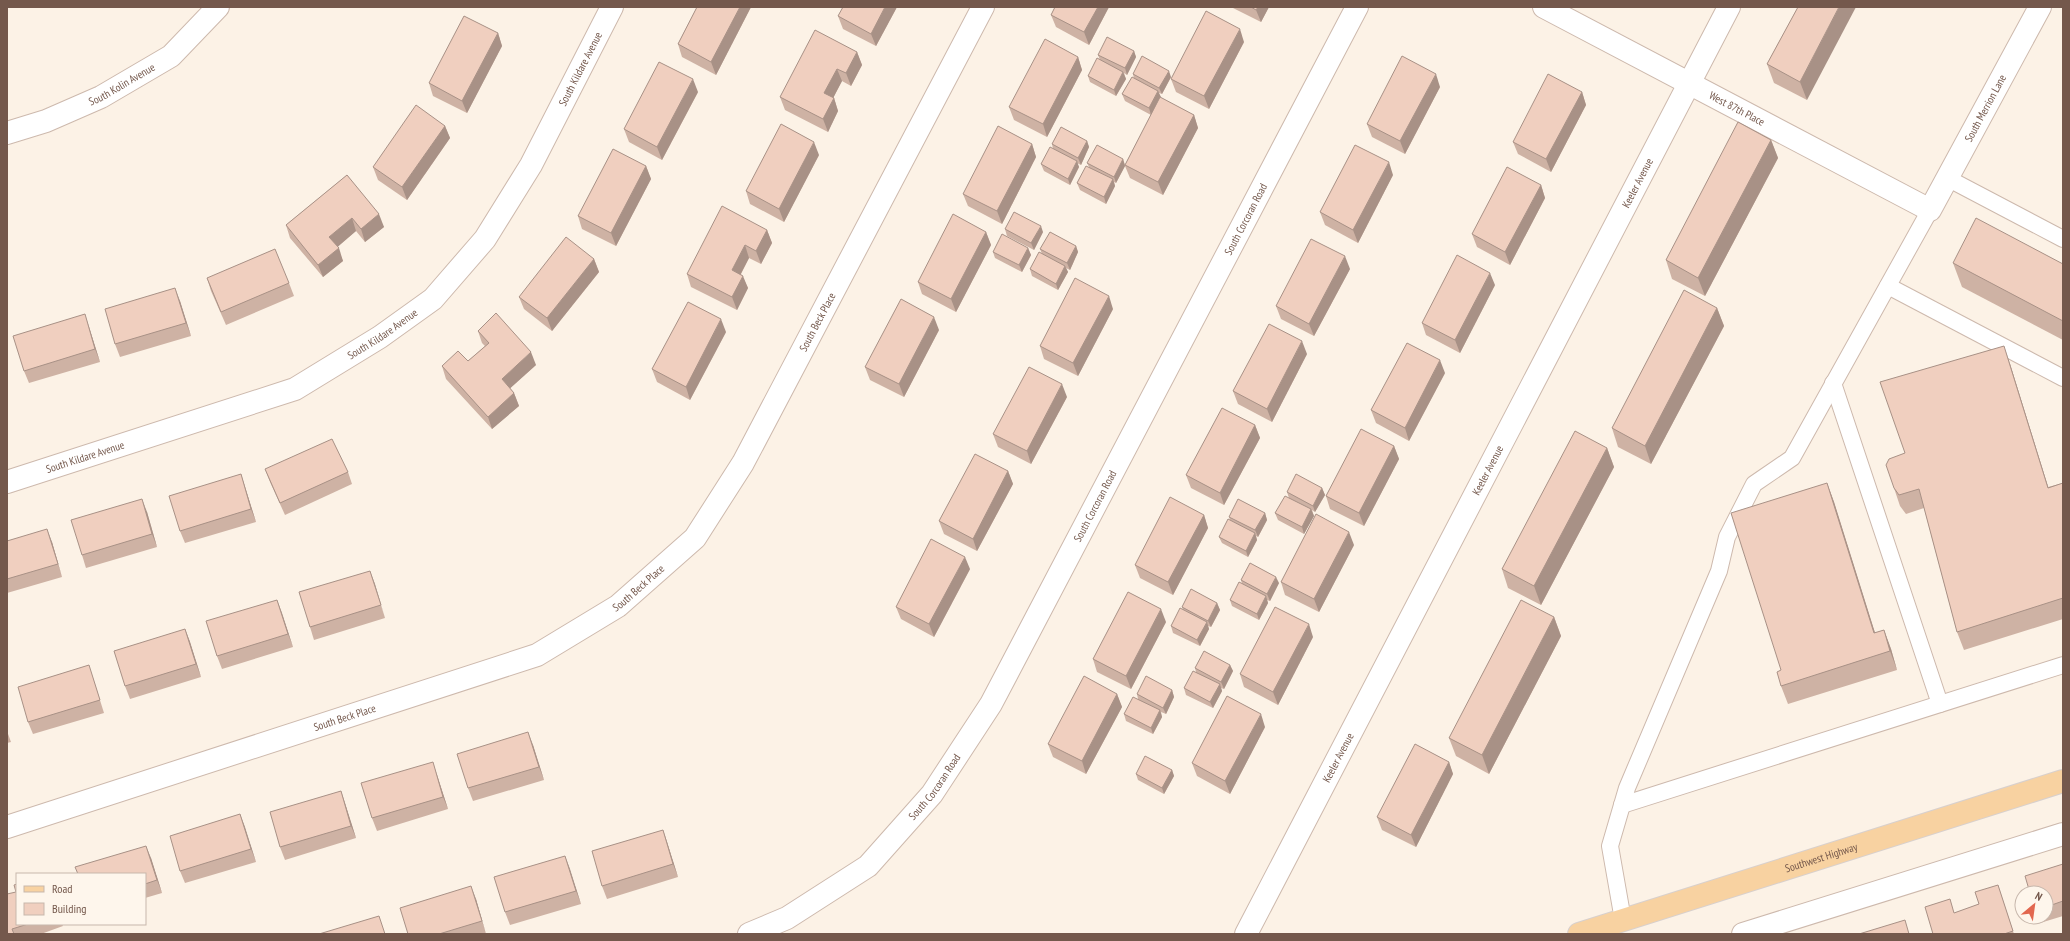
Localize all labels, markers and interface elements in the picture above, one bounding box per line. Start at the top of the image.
street label: South Kildare Avenue [555,29,605,108]
street label: South Kolin Avenue [86,60,158,109]
street label: South Merrion Lane [1961,72,2009,144]
street label: West 87th Place [1707,88,1768,129]
street label: Keeler Avenue [1619,155,1656,210]
street label: South Corcoran Road [1221,181,1270,257]
street label: South Beck Place [796,290,839,354]
street label: South Kildare Avenue [345,305,421,362]
street label: South Kildare Avenue [44,437,126,476]
street label: Keeler Avenue [1469,443,1507,497]
street label: South Corcoran Road [1070,468,1120,544]
street label: South Beck Place [610,561,668,615]
street label: South Beck Place [312,701,378,734]
street label: Keeler Avenue [1319,730,1357,785]
street label: South Corcoran Road [905,751,964,823]
street label: Southwest Highway [1783,839,1860,875]
legend [16,873,146,925]
text: Road [52,881,72,896]
north arrow [2014,885,2054,925]
text: N [2033,889,2045,904]
text: Building [52,901,87,916]

